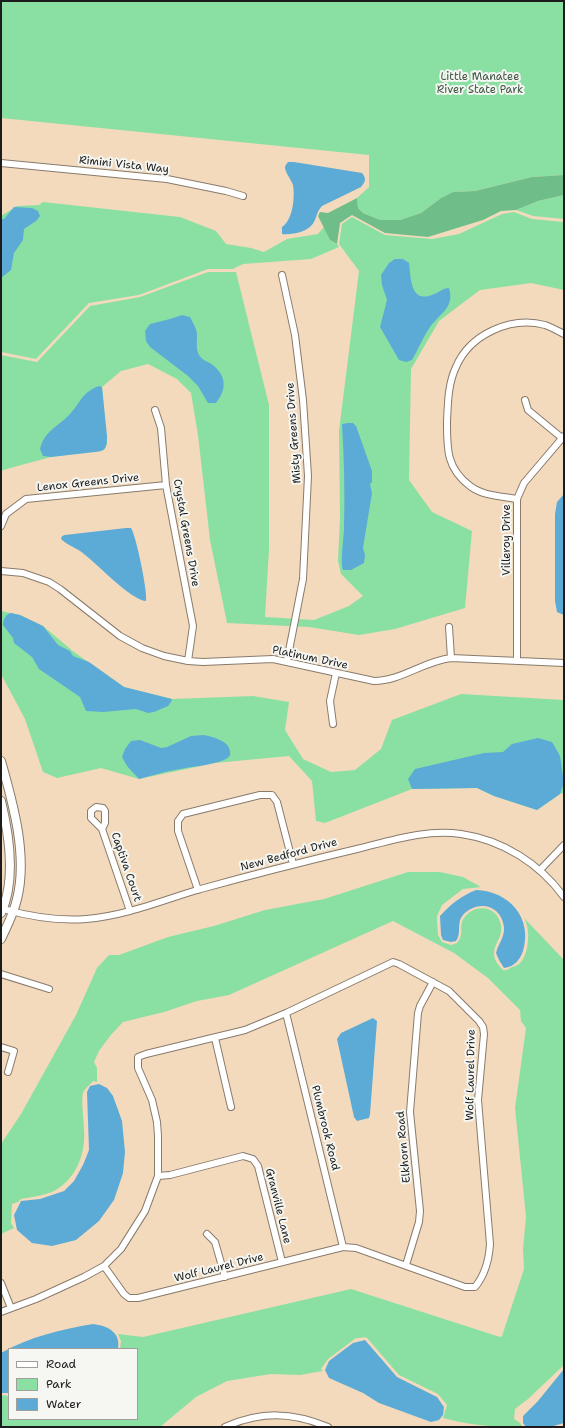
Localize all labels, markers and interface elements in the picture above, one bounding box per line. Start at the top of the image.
park label: Little Manatee River State Park [437,70,523,96]
street label: Rimini Vista Way [78,154,170,176]
street label: Misty Greens Drive [284,382,304,484]
street label: Lenox Greens Drive [36,471,140,495]
street label: Crystal Greens Drive [170,478,202,588]
street label: Villeroy Drive [500,504,514,576]
street label: Platinum Drive [271,644,349,672]
street label: Captiva Court [108,831,144,903]
street label: New Bedford Drive [239,836,339,874]
street label: Wolf Laurel Drive [464,1029,478,1121]
street label: Plumbrook Road [308,1084,342,1172]
street label: Elkhorn Road [394,1110,414,1184]
street label: Granville Lane [262,1167,294,1245]
street label: Wolf Laurel Drive [173,1251,265,1285]
legend [8,1348,138,1420]
text: Road [46,1356,76,1372]
text: Park [46,1376,72,1392]
text: Water [46,1396,81,1412]

